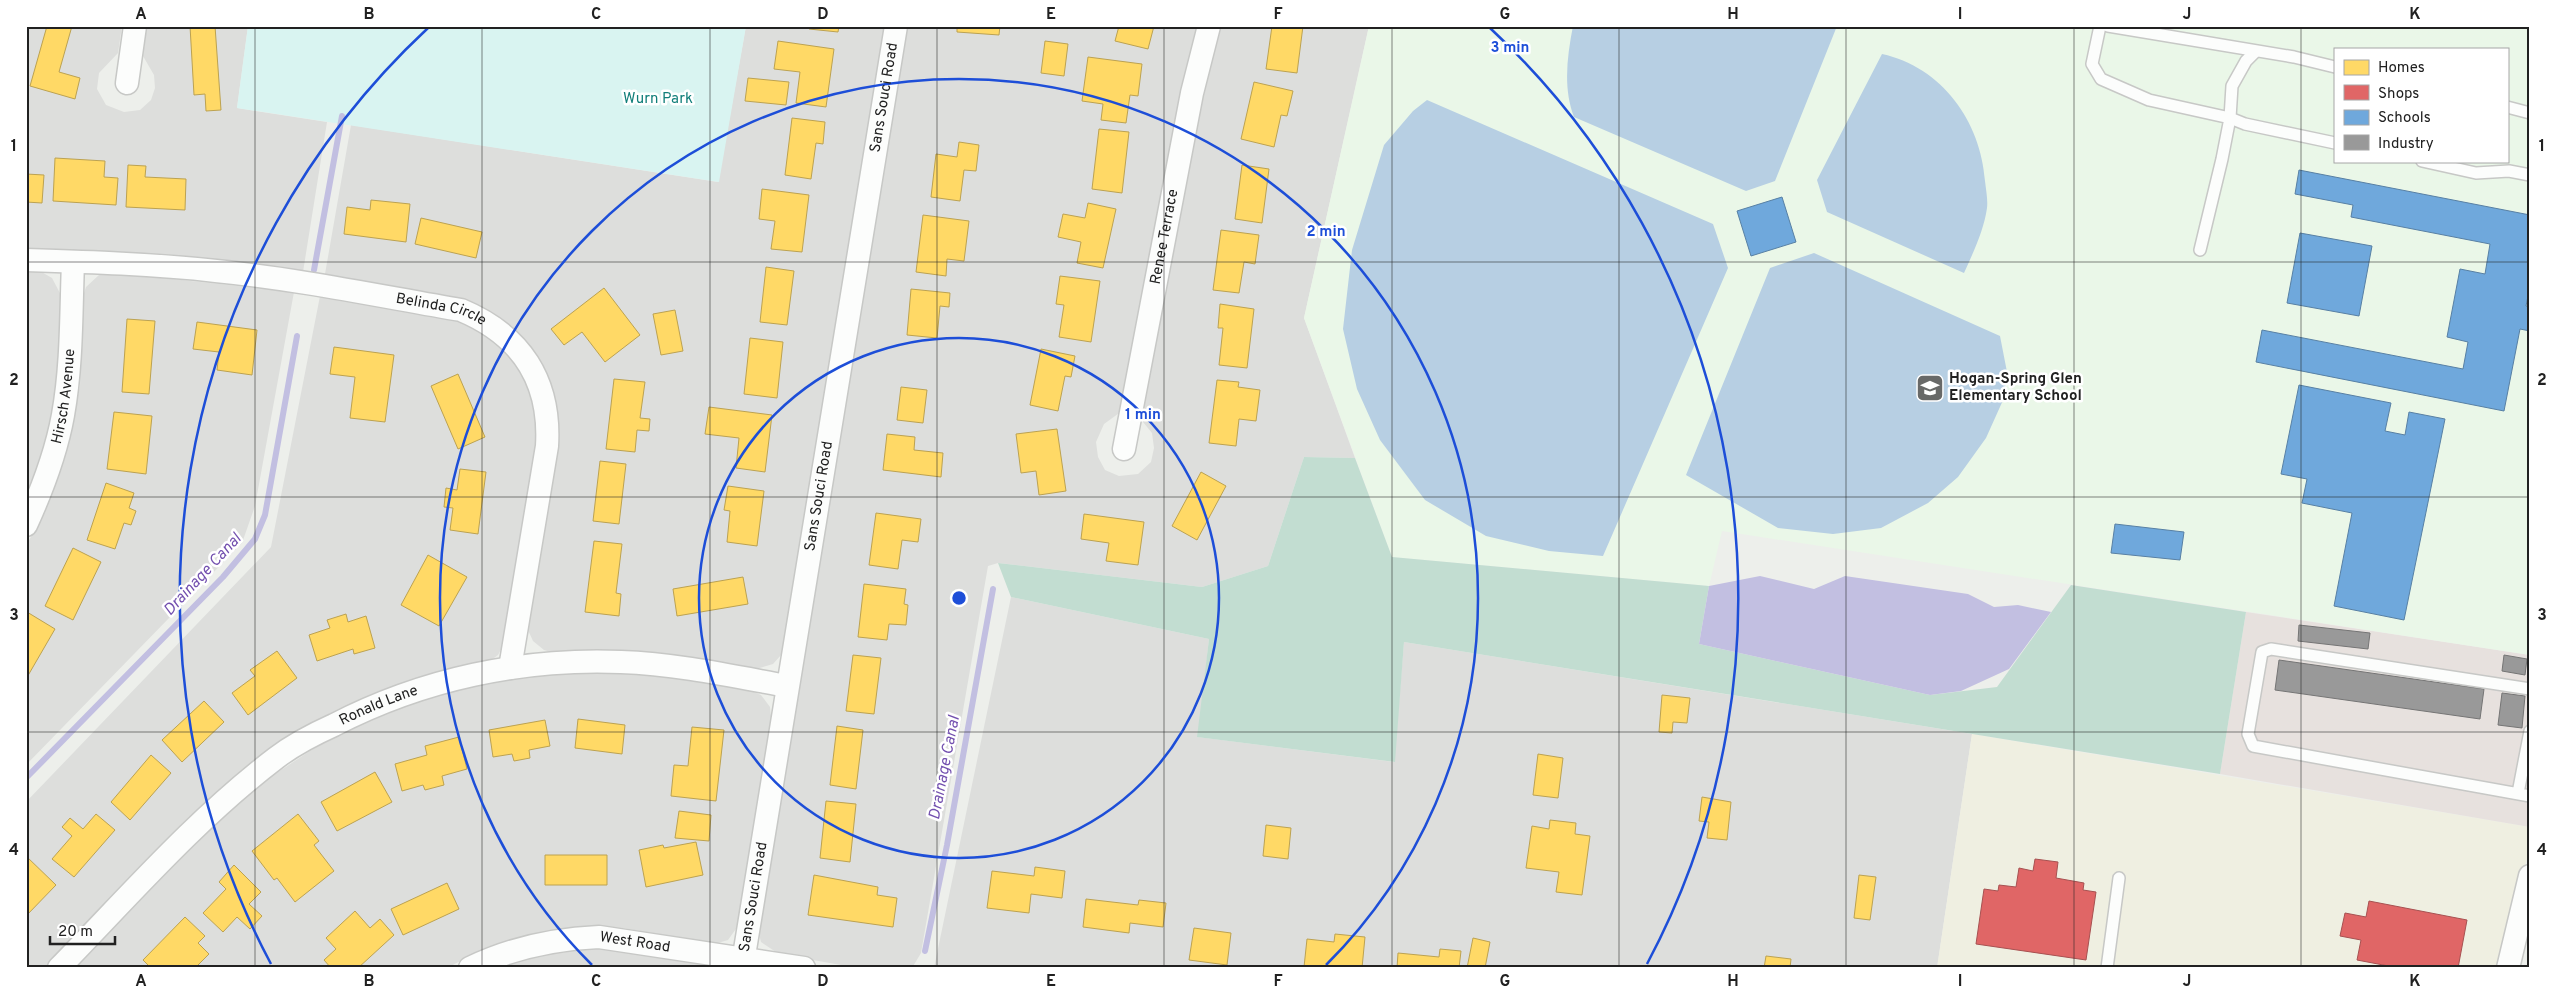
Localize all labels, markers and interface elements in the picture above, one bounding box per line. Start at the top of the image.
text: A [135,5,147,25]
text: B [363,5,375,25]
text: C [591,5,601,25]
text: D [817,5,829,25]
text: E [1046,5,1056,25]
text: F [1273,5,1283,25]
text: G [1500,5,1510,25]
text: H [1727,5,1739,25]
text: I [1958,5,1962,25]
text: J [2183,5,2191,25]
text: K [2409,5,2421,25]
text: 3 min [1490,39,1530,58]
street label: Sans Souci Road [866,41,903,154]
legend [2334,48,2508,162]
text: Homes [2378,59,2425,78]
text: Shops [2378,85,2419,104]
park label: Wurn Park [623,90,693,109]
text: Schools [2378,109,2431,128]
text: Industry [2378,135,2434,154]
text: 1 [11,137,17,157]
text: 1 [2539,137,2545,157]
street label: Renee Terrace [1146,188,1183,286]
text: 2 min [1306,223,1346,242]
street label: Belinda Circle [394,289,490,330]
street label: Hirsch Avenue [47,348,80,446]
place label: Hogan-Spring Glen Elementary School [1949,370,2082,406]
text: 2 [9,371,19,391]
text: 2 [2537,371,2547,391]
school or university icon: Hogan-Spring Glen Elementary School [1915,373,1945,403]
text: 1 min [1125,406,1161,425]
street label: Sans Souci Road [801,440,837,553]
water label: Drainage Canal [160,529,247,620]
centre of rings [950,589,968,607]
text: 3 [9,606,19,626]
text: 3 [2537,606,2547,626]
street label: Ronald Lane [336,681,421,730]
water label: Drainage Canal [925,713,965,822]
text: 4 [9,841,19,861]
street label: Sans Souci Road [735,841,772,953]
text: 4 [2537,841,2547,861]
scale bar [50,914,115,946]
text: 20 m [58,923,93,942]
street label: West Road [598,928,672,957]
text: A [135,972,147,992]
text: B [363,972,375,992]
text: C [591,972,601,992]
text: D [817,972,829,992]
text: E [1046,972,1056,992]
text: F [1273,972,1283,992]
text: G [1500,972,1510,992]
text: H [1727,972,1739,992]
text: I [1958,972,1962,992]
text: J [2183,972,2191,992]
text: K [2409,972,2421,992]

